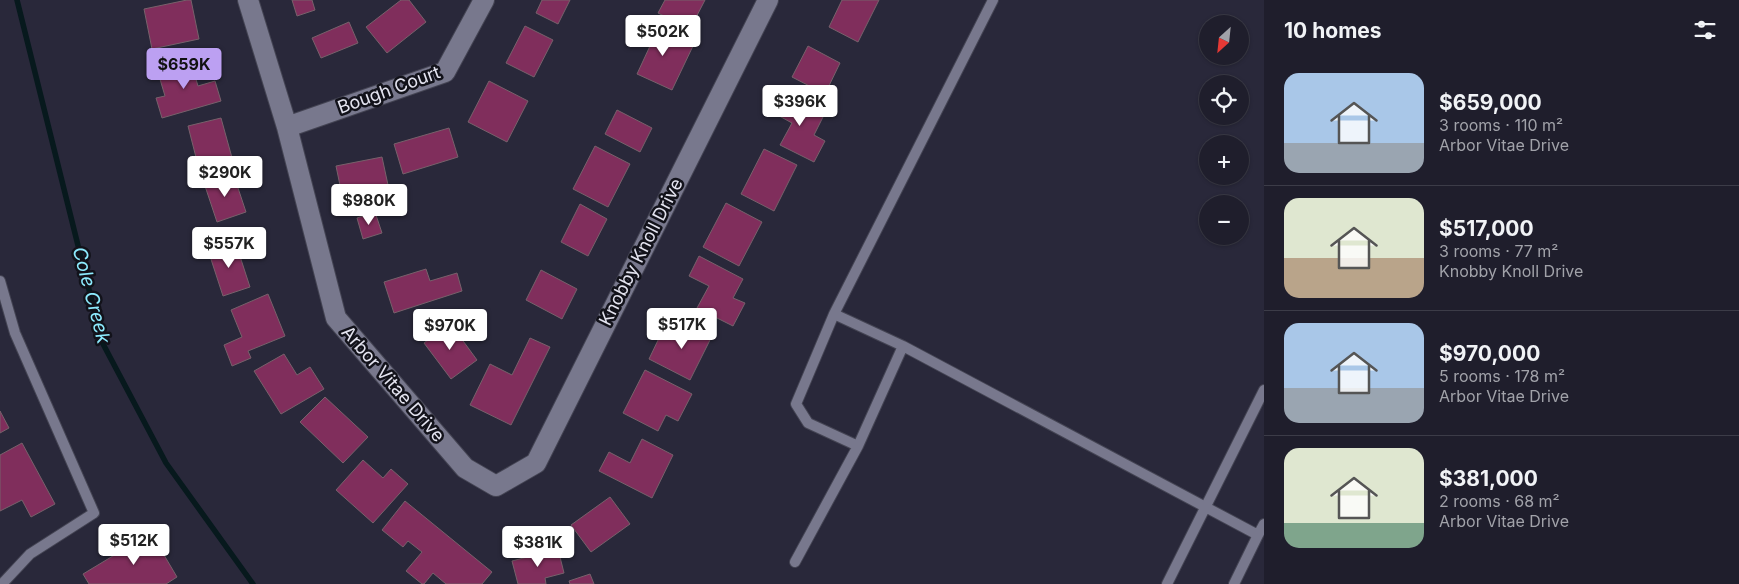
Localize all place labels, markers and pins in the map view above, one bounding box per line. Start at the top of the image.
pin: $502K [628,15,698,57]
pin: $659K [149,48,219,90]
pin: $396K [765,84,835,127]
pin: $290K [190,156,260,198]
pin: $980K [334,184,404,226]
pin: $557K [194,226,264,269]
pin: $970K [415,308,485,351]
pin: $517K [647,308,717,350]
pin: $512K [99,524,169,566]
pin: $381K [503,526,573,568]

